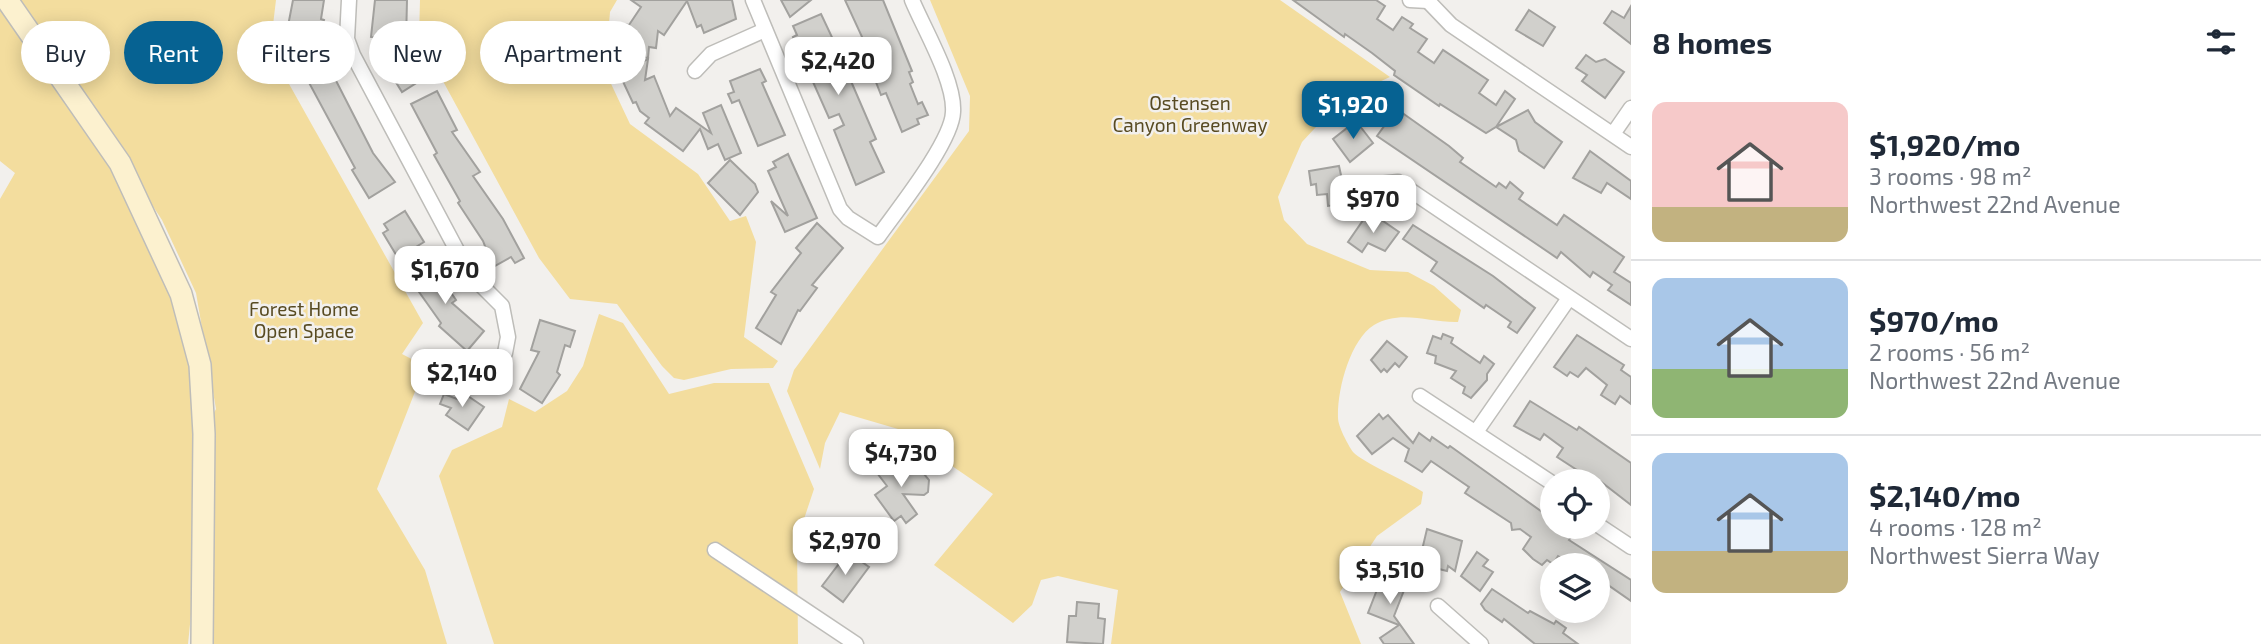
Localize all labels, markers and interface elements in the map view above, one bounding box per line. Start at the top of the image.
chip: Buy [21,21,110,84]
chip: Rent [124,21,223,84]
chip: Filters [237,21,355,84]
chip: New [369,21,466,84]
chip: Apartment [480,21,646,84]
icon: filters [2202,23,2240,61]
text: 8 homes [1652,24,1772,60]
pin: $2,420 [781,38,895,97]
text: $2,420 [801,46,875,74]
pin: $1,920 [1296,82,1410,141]
text: $1,920 [1318,90,1388,118]
park label: Ostensen Canyon Greenway [1112,91,1268,136]
text: $1,920/mo [1869,126,2020,162]
icon: home [1708,130,1792,214]
text: 3 rooms · 98 m² [1869,162,2031,190]
pin: $970 [1332,176,1414,235]
text: $970 [1346,184,1400,212]
text: Northwest 22nd Avenue [1869,190,2120,218]
pin: $1,670 [388,246,502,306]
text: $1,670 [410,255,480,283]
park label: Forest Home Open Space [249,297,359,342]
text: $970/mo [1869,302,1999,338]
icon: home [1708,306,1792,390]
text: 2 rooms · 56 m² [1869,338,2030,366]
pin: $2,140 [405,350,519,409]
text: $2,140 [427,358,497,386]
text: Northwest 22nd Avenue [1869,366,2120,394]
pin: $4,730 [844,430,958,489]
text: $4,730 [865,438,937,466]
map controls [1540,469,1610,623]
button: locate [1540,469,1610,539]
text: $2,140/mo [1869,477,2021,513]
icon: home [1708,481,1792,565]
text: 4 rooms · 128 m² [1869,513,2042,541]
pin: $2,970 [788,518,902,577]
text: $2,970 [809,526,881,554]
text: Northwest Sierra Way [1869,541,2100,569]
pin: $3,510 [1333,546,1447,606]
button: layers [1540,553,1610,623]
text: $3,510 [1355,555,1425,583]

